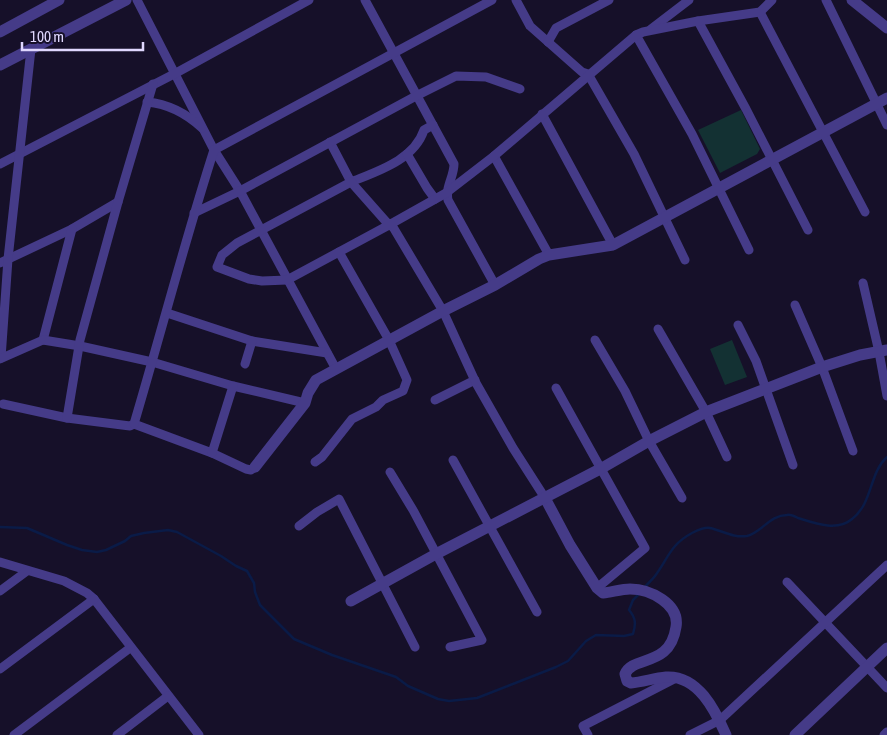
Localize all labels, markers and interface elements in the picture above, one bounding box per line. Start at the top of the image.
scale bar [22,20,144,52]
text: 100 m [30,28,64,45]

